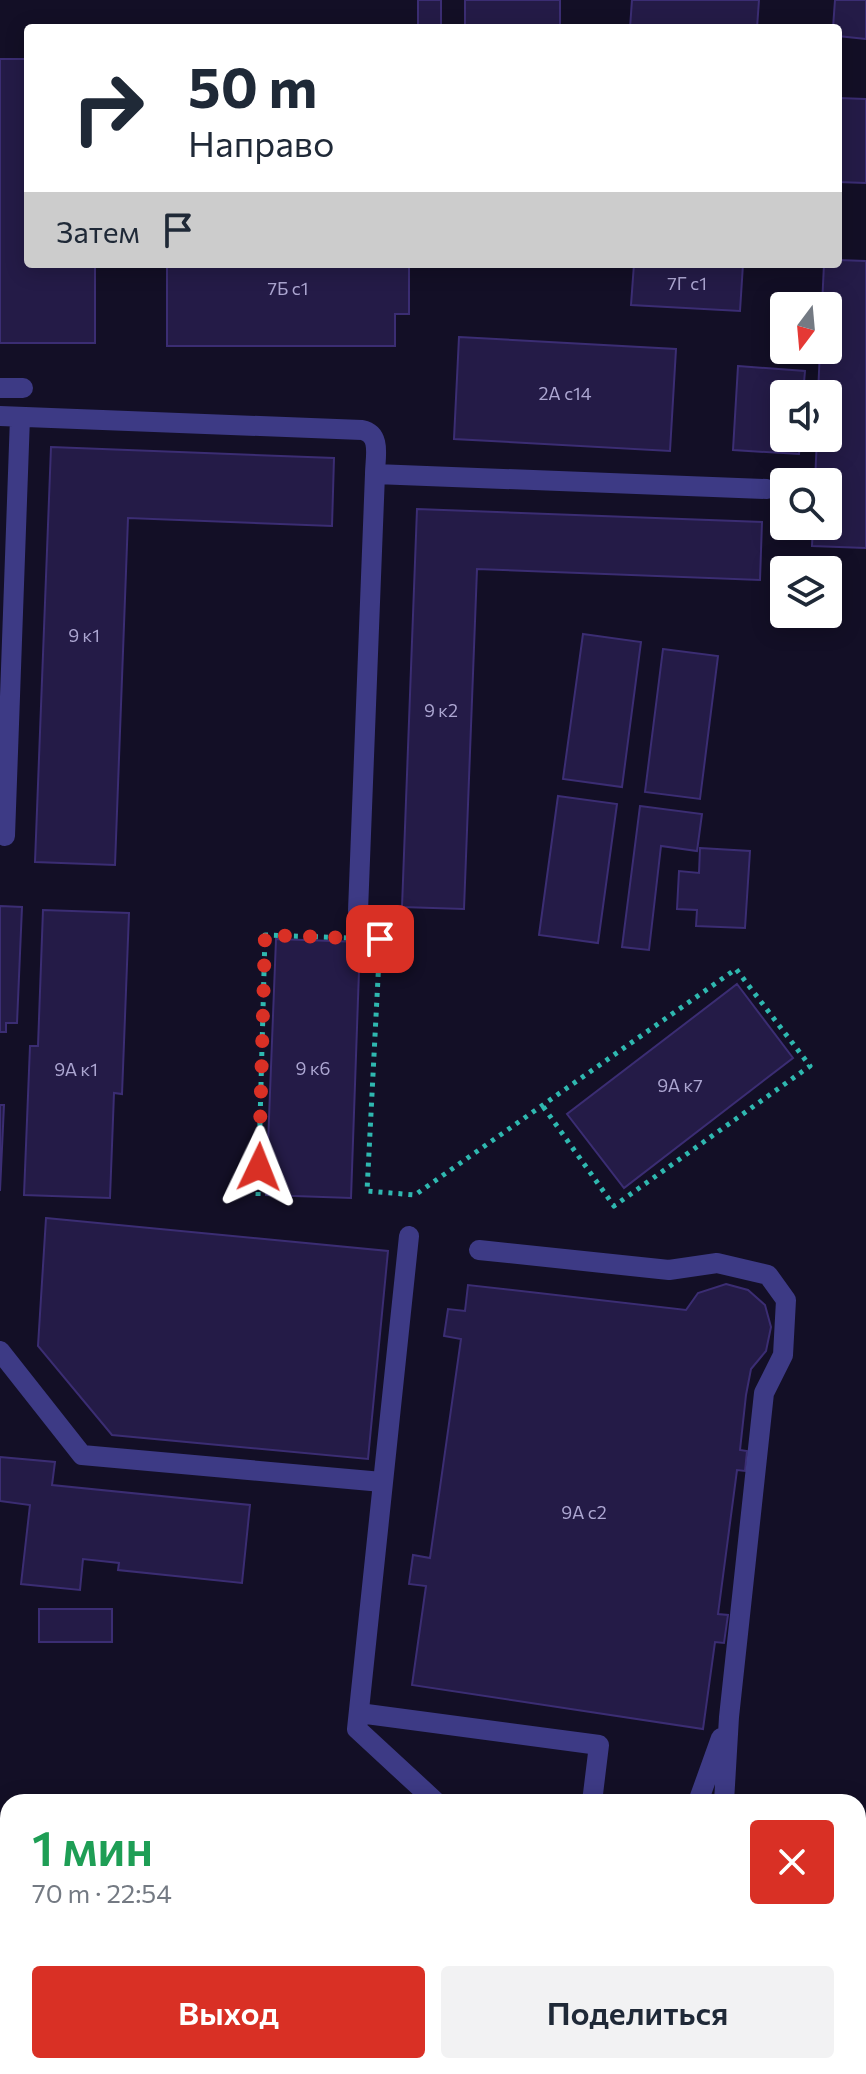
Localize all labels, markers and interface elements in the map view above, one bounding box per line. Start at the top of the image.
text: 50 m [188,51,317,120]
icon: right [56,56,160,160]
text: Направо [188,120,334,164]
icon: arrive [156,208,200,252]
text: Затем [56,212,140,249]
house number: 7Г с1 [667,272,707,294]
house number: 7Б с1 [268,277,308,299]
north arrow [770,292,842,364]
map controls [770,292,842,628]
button: sound [770,380,842,452]
house number: 2А с14 [538,382,592,404]
button: search [770,468,842,540]
button: layers [770,556,842,628]
house number: 9 к1 [68,624,100,646]
house number: 9 к2 [424,699,458,721]
pin [346,905,414,973]
icon: arrive [358,917,402,961]
house number: 9 к6 [296,1057,330,1079]
house number: 9А к1 [54,1058,98,1080]
house number: 9А к7 [657,1074,703,1096]
position arrow [217,1125,301,1209]
house number: 9А с2 [561,1501,607,1523]
text: 1 мин [32,1817,153,1876]
button: close [750,1820,834,1904]
text: 70 m · 22:54 [32,1877,172,1908]
button: Выход [32,1966,425,2058]
button: Поделиться [441,1966,834,2058]

